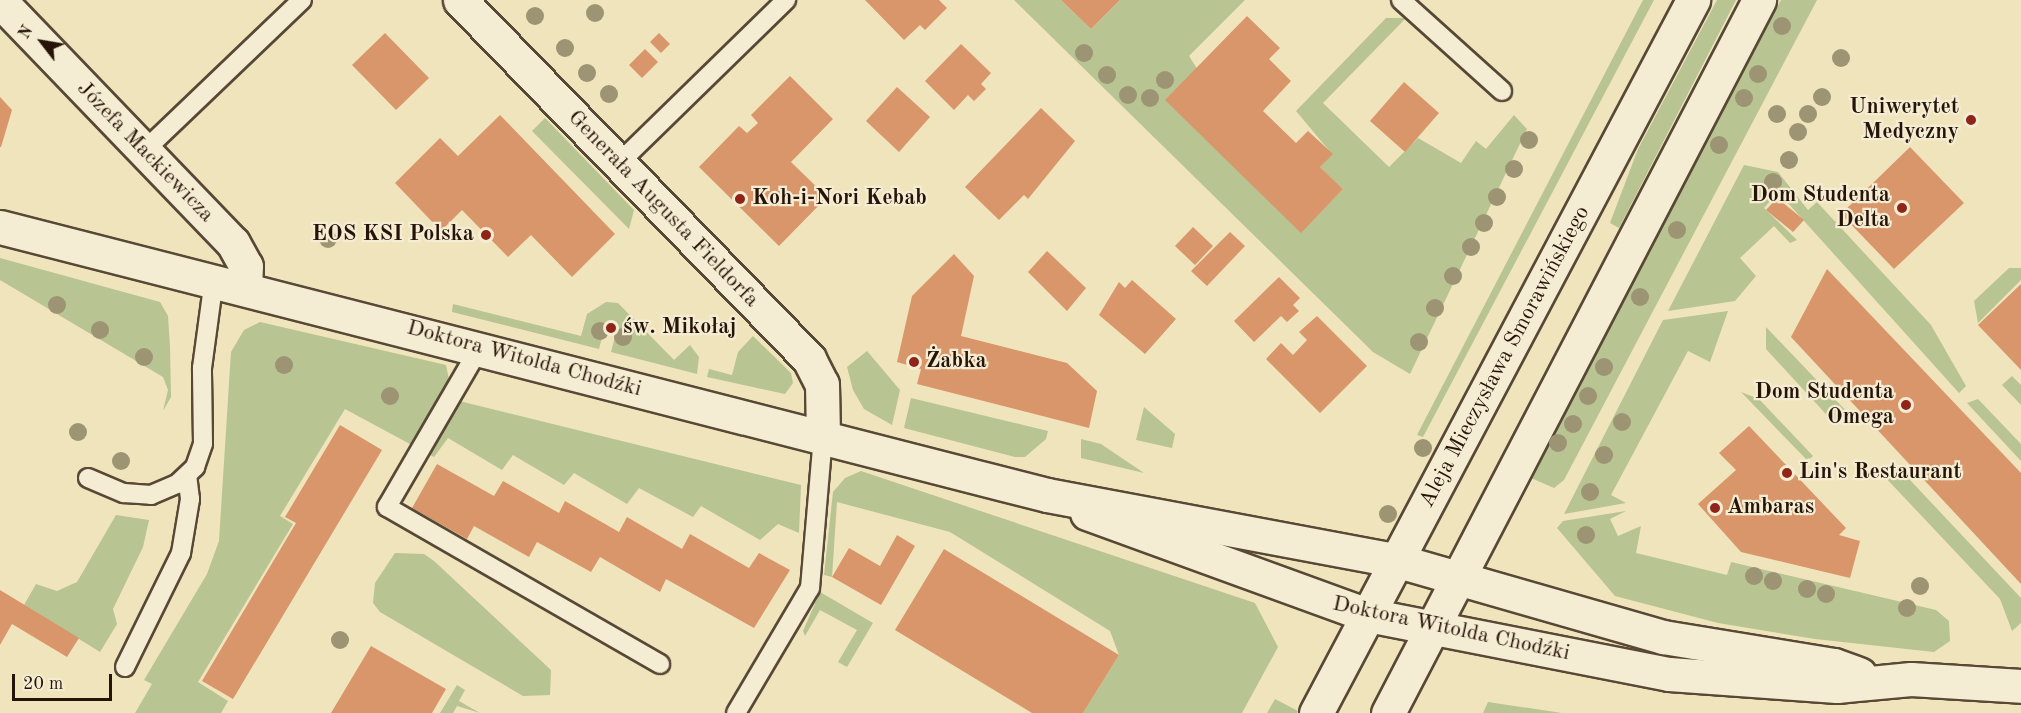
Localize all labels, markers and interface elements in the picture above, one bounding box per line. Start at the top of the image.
north arrow [12,12,72,72]
text: N [17,23,37,42]
street label: Józefa Mackiewicza [71,76,219,228]
place label: Uniwerytet Medyczny [1849,94,1959,146]
street label: Generała Augusta Fieldorfa [562,105,764,313]
marker: Uniwerytet Medyczny [1964,113,1978,127]
place label: Dom Studenta Delta [1750,182,1890,234]
place label: Koh-i-Nori Kebab [752,186,927,212]
marker: Koh-i-Nori Kebab [733,192,747,206]
marker: Dom Studenta Delta [1895,201,1909,215]
street label: Aleja Mieczysława Smorawińskiego [1414,202,1596,512]
place label: EOS KSI Polska [312,222,474,248]
marker: EOS KSI Polska [479,228,493,242]
street label: Doktora Witolda Chodźki [404,315,644,403]
place label: św. Mikołaj [623,315,736,341]
marker: św. Mikołaj [604,321,618,335]
place label: Żabka [926,349,987,375]
marker: Żabka [907,355,921,369]
place label: Dom Studenta Omega [1754,379,1894,430]
marker: Dom Studenta Omega [1899,398,1913,412]
place label: Lin's Restaurant [1799,460,1962,486]
marker: Lin's Restaurant [1780,466,1794,480]
place label: Ambaras [1727,495,1814,521]
marker: Ambaras [1708,501,1722,515]
street label: Doktora Witolda Chodźki [1330,591,1572,667]
scale bar [15,662,116,700]
text: 20 m [23,675,63,693]

